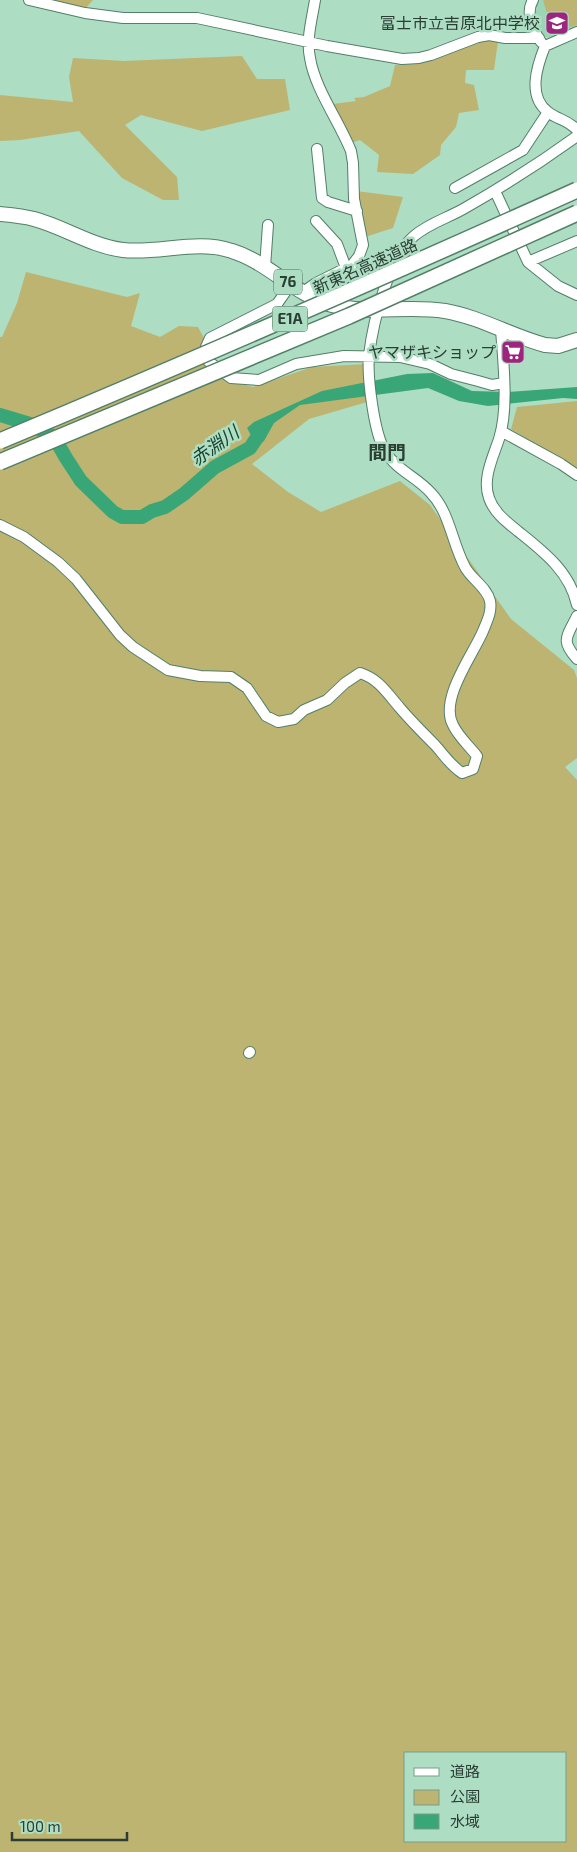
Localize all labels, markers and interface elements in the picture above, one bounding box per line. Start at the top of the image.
school or university icon: 富士市立吉原北中学校 [544,10,570,36]
place label: 富士市立吉原北中学校 [380,13,540,32]
street label: 新東名高速道路 [310,234,420,297]
road number: 76 [274,270,302,294]
road number: E1A [272,306,308,332]
supermarket icon: ヤマザキショップ [500,339,526,365]
place label: ヤマザキショップ [368,342,496,361]
water label: 赤淵川 [186,420,244,470]
district label: 間門 [368,440,406,463]
legend [404,1752,567,1842]
text: 道路 [450,1762,480,1780]
text: 公園 [450,1787,480,1805]
scale bar [12,1810,128,1842]
text: 水域 [450,1812,480,1830]
text: 100 m [20,1817,61,1835]

